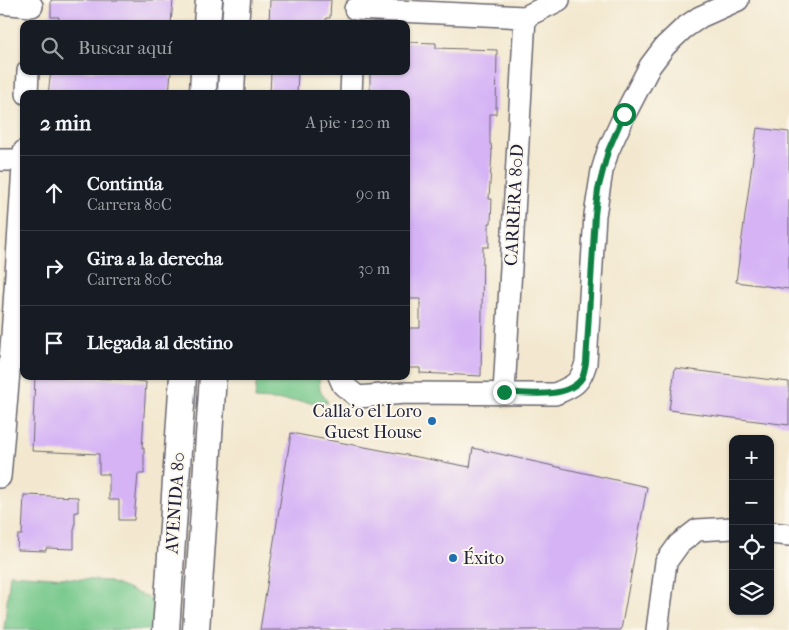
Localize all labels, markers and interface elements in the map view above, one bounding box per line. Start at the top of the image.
search box [20,20,410,75]
icon: search [38,34,66,62]
text: Buscar aquí [78,37,172,59]
route start [613,103,636,126]
text: 2 min [40,111,91,135]
text: A pie · 120 m [305,113,390,132]
street label: CARRERA 80D [501,143,528,267]
text: Continúa [87,173,163,195]
icon: ahead [40,179,68,207]
text: 90 m [356,184,390,203]
text: Carrera 80C [87,195,172,214]
text: Gira a la derecha [87,248,223,270]
icon: right [40,254,68,282]
text: 30 m [358,259,390,278]
text: Carrera 80C [87,270,172,289]
icon: arrive [40,329,68,357]
text: Llegada al destino [87,332,233,354]
route end [493,381,516,404]
place label: Calla'o el Loro Guest House [312,401,422,443]
marker: Calla'o el Loro Guest House [426,415,438,427]
map controls [729,435,774,615]
button: + [729,435,774,480]
street label: AVENIDA 80 [161,452,190,556]
button: − [729,480,774,525]
button: locate [729,525,774,570]
place label: Éxito [463,547,504,569]
marker: Éxito [447,552,459,564]
button: layers [729,570,774,615]

